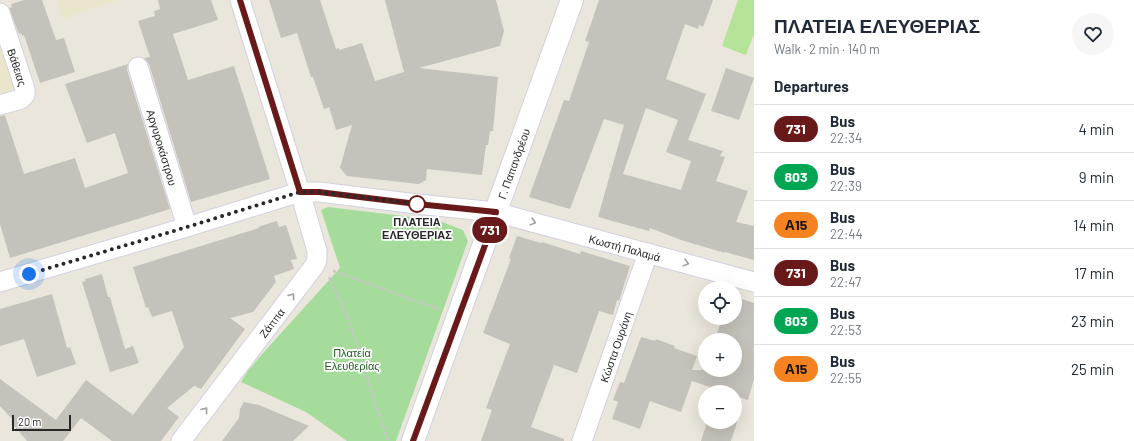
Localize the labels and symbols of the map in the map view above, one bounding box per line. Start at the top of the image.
street label: Βάθειας [6,47,30,88]
street label: Αργυροκάστρου [145,108,180,187]
street label: Γ. Παπανδρέου [494,126,532,201]
marker: ΠΛΑΤΕΙΑ ΕΛΕΥΘΕΡΙΑΣ [408,195,426,213]
place label: ΠΛΑΤΕΙΑ ΕΛΕΥΘΕΡΙΑΣ [382,215,452,241]
line badge: 731 [467,217,513,243]
one-way arrow [530,217,537,225]
street label: Κωστή Παλαμά [588,231,663,263]
one-way arrow [682,259,689,267]
your location [19,264,39,284]
one-way arrow [287,293,294,300]
street label: Ζάππα [256,305,287,340]
street label: Κώστα Ουράνη [597,309,634,384]
park label: Πλατεία Ελευθερίας [324,346,380,372]
one-way arrow [200,407,207,414]
scale bar [12,413,71,432]

